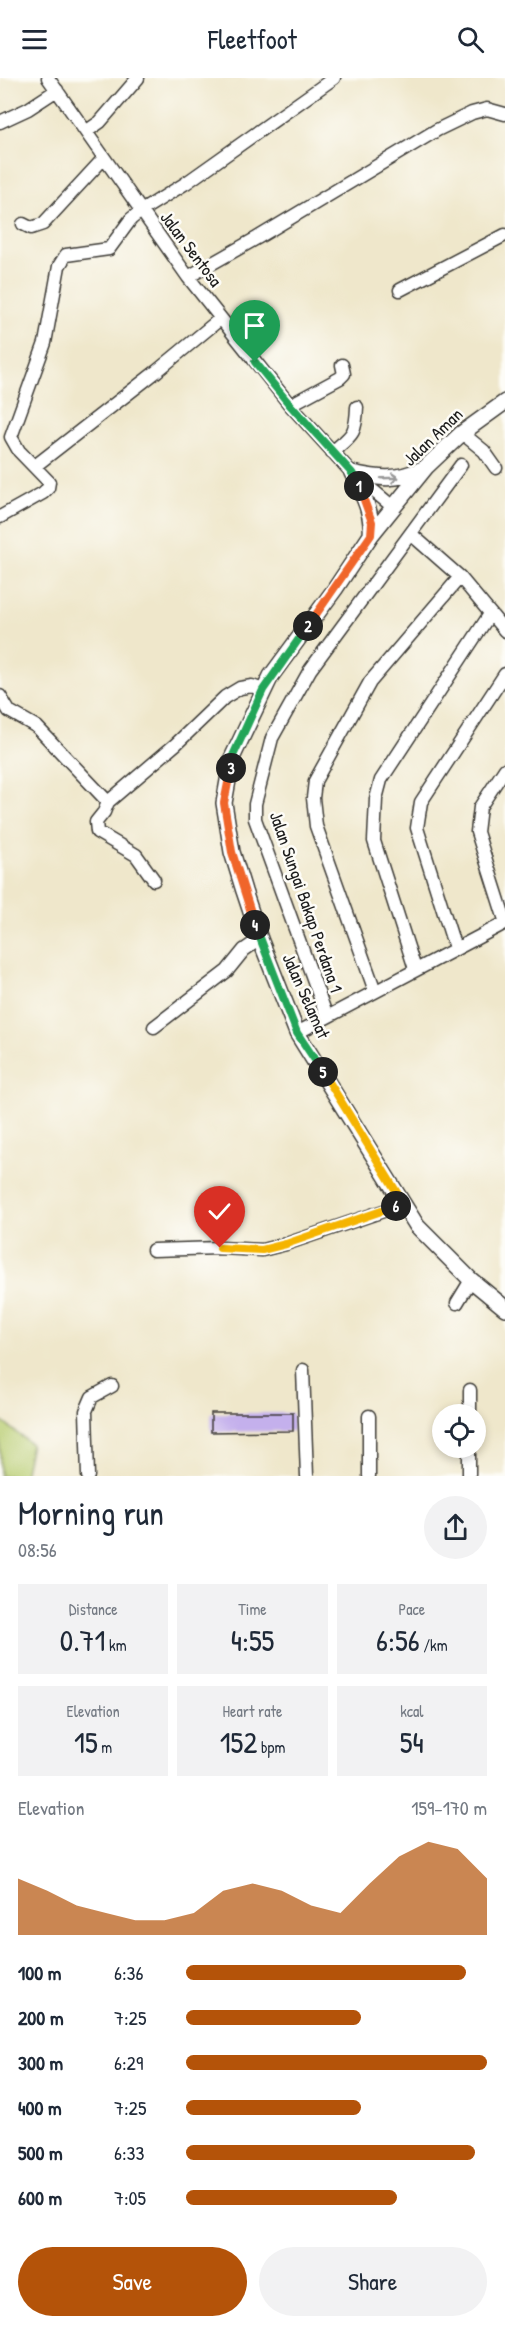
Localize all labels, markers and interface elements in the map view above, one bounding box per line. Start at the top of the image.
text: Fleetfoot [208,21,297,57]
icon: menu [18,23,51,56]
icon: search [454,23,487,56]
street label: Jalan Sentosa [155,206,228,292]
pin [229,300,280,362]
icon: arrive [238,309,271,342]
street label: Jalan Aman [397,402,468,471]
pin: 1 [344,471,374,501]
one-way arrow [379,472,399,484]
text: 1 [356,475,362,497]
pin: 2 [293,611,323,641]
text: 2 [304,615,312,637]
pin: 3 [216,753,246,783]
text: 3 [227,757,235,779]
street label: Jalan Sungai Bakap Perdana 1 [264,808,349,996]
pin: 4 [240,910,270,940]
text: 4 [252,914,258,936]
street label: Jalan Selamat [277,949,337,1043]
pin: 5 [308,1057,338,1087]
text: 5 [320,1061,326,1083]
pin [194,1186,245,1248]
pin: 6 [381,1191,411,1221]
icon: check [203,1195,236,1228]
text: 6 [393,1195,399,1217]
map controls [432,1404,486,1458]
button: locate [432,1404,486,1458]
text: Morning run [18,1491,164,1535]
button: share [424,1496,487,1559]
text: 08:56 [18,1536,57,1563]
text: Distance [69,1598,118,1620]
text: Time [238,1598,267,1620]
text: Pace [399,1598,425,1620]
text: 0.71 [60,1620,105,1660]
text: 4:55 [231,1620,274,1660]
text: 6:56 [376,1620,420,1660]
text: km [105,1634,127,1656]
text: /km [420,1634,448,1656]
text: Elevation [67,1700,120,1722]
text: Heart rate [223,1700,282,1722]
text: kcal [400,1700,424,1722]
text: 15 [74,1722,98,1762]
text: 152 [220,1722,257,1762]
text: 54 [400,1722,424,1762]
text: m [98,1736,112,1758]
text: bpm [257,1736,285,1758]
text: Elevation [18,1794,84,1821]
text: 159–170 m [411,1794,487,1821]
text: 100 m [18,1959,61,1986]
text: 6:36 [114,1959,144,1986]
text: 200 m [18,2004,63,2031]
text: 7:25 [114,2004,146,2031]
text: 300 m [18,2049,63,2076]
text: 6:29 [114,2049,143,2076]
text: 400 m [18,2094,62,2121]
text: 7:25 [114,2094,146,2121]
text: 500 m [18,2139,63,2166]
text: 6:33 [114,2139,145,2166]
text: 600 m [18,2184,62,2211]
text: 7:05 [114,2184,146,2211]
button: Save [18,2247,247,2316]
button: Share [259,2247,487,2316]

